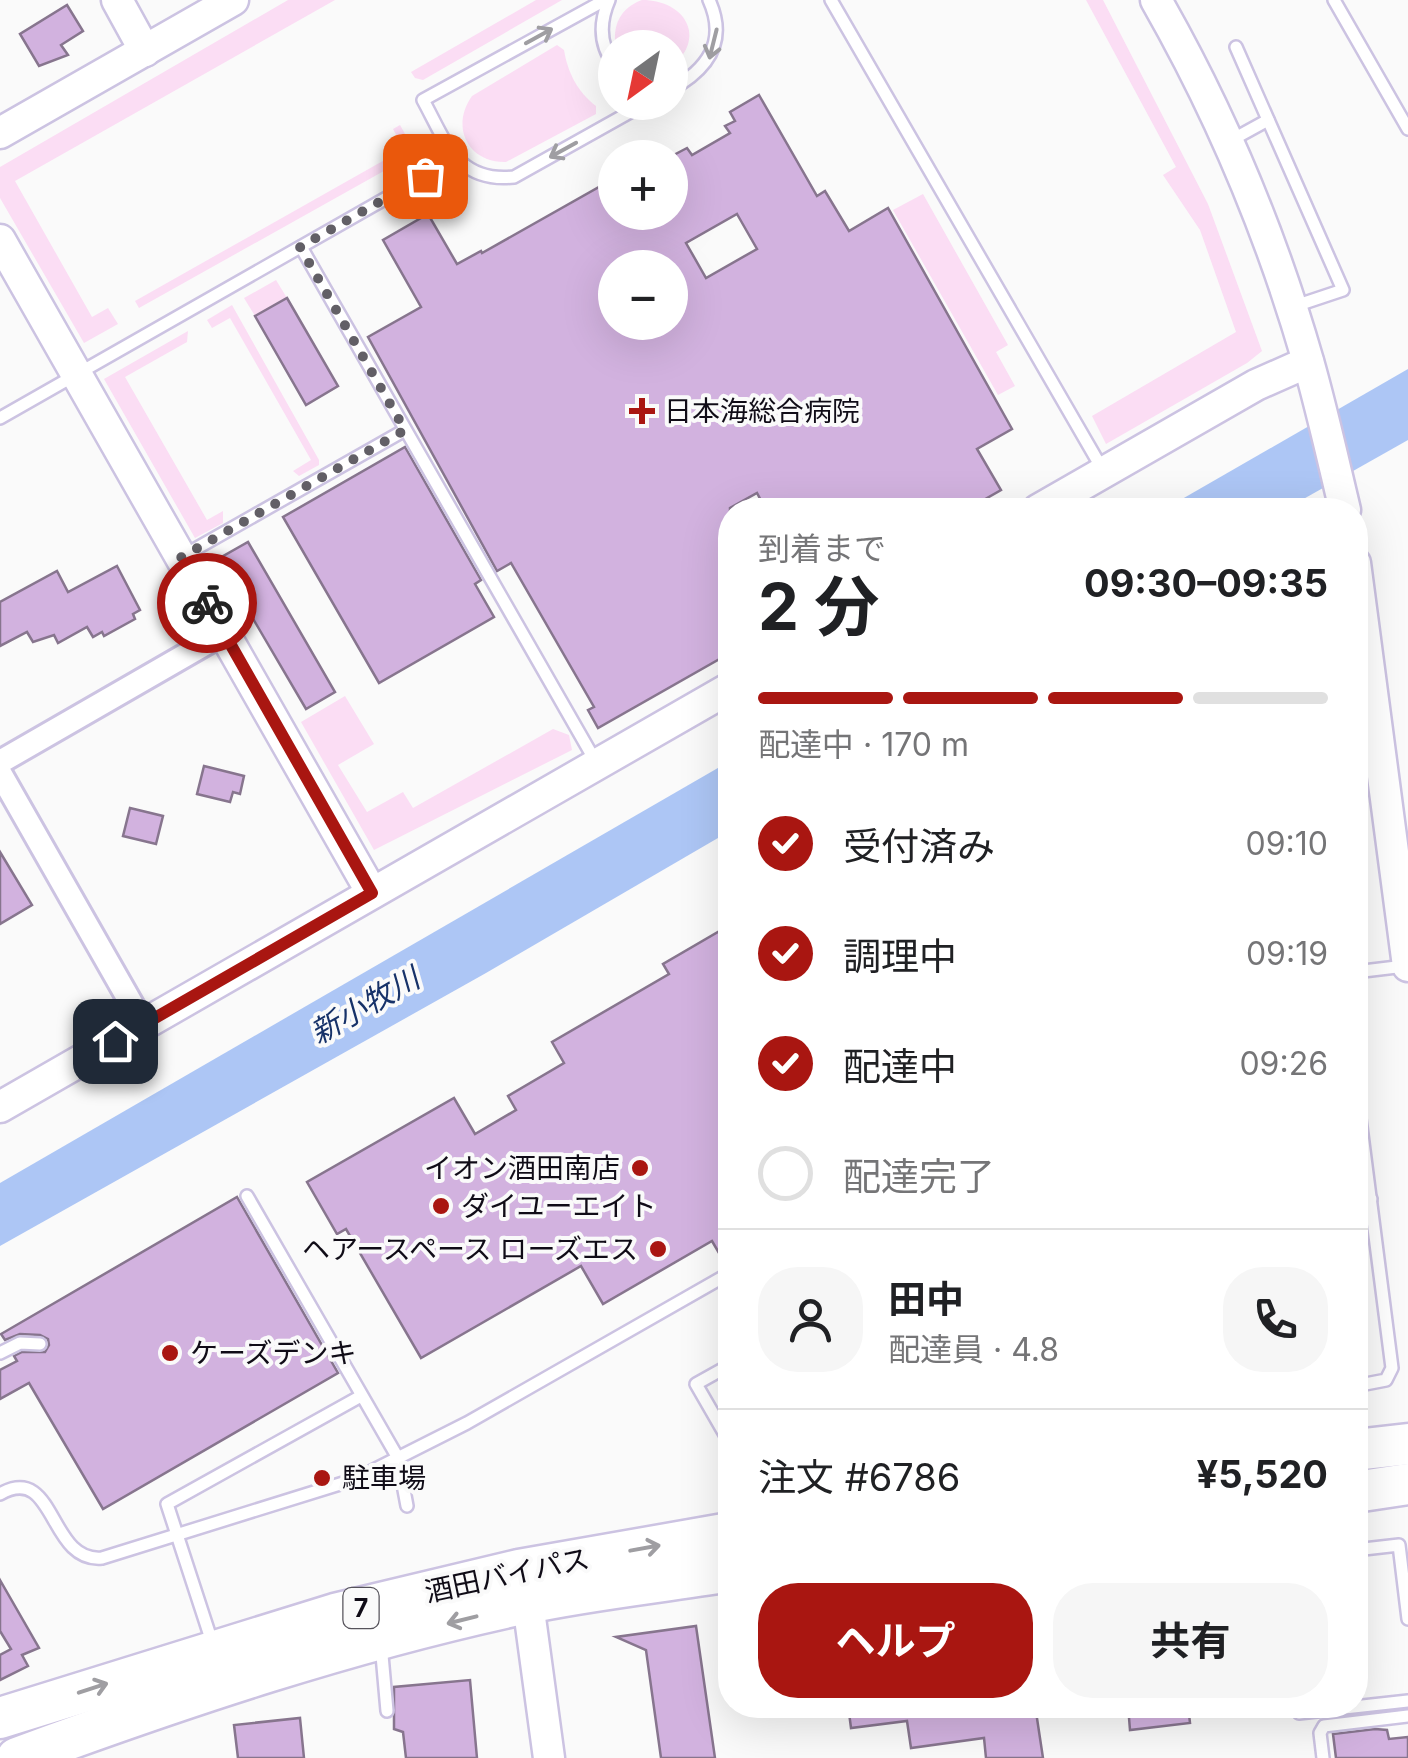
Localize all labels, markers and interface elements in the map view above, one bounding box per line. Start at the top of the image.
one-way arrow [524,26,553,46]
one-way arrow [702,27,721,59]
north arrow [598,30,688,120]
map controls [598,30,688,340]
pin [383,134,468,219]
one-way arrow [548,140,578,160]
button: + [598,140,688,230]
icon: bag [398,149,453,204]
button: − [598,250,688,340]
place label: 日本海総合病院 [664,394,860,428]
marker: 日本海総合病院 [629,398,655,424]
text: 到着まで [758,529,886,568]
courier [157,553,257,653]
text: 09:30–09:35 [1084,560,1328,606]
text: 2 分 [758,567,879,646]
icon: bike [180,576,235,631]
text: 配達中 · 170 m [758,725,969,764]
icon: check [758,816,813,871]
text: 受付済み [843,823,995,869]
text: 09:10 [1246,824,1328,863]
icon: check [758,926,813,981]
text: 調理中 [843,933,957,979]
text: 09:19 [1246,934,1328,973]
water label: 新小牧川 [304,958,428,1051]
pin [73,999,158,1084]
icon: home [88,1014,143,1069]
icon: check [758,1036,813,1091]
text: 配達中 [843,1043,957,1089]
text: 09:26 [1239,1044,1328,1083]
place label: イオン酒田南店 [424,1151,620,1185]
text: 配達完了 [843,1153,995,1199]
marker: イオン酒田南店 [629,1157,651,1179]
place label: ダイユーエイト [461,1189,656,1223]
marker: ダイユーエイト [430,1195,452,1217]
place label: ヘアースペース ローズエス [302,1232,638,1266]
marker: ヘアースペース ローズエス [647,1238,669,1260]
button: person [758,1267,863,1372]
button: phone [1223,1267,1328,1372]
text: 田中 [888,1276,964,1322]
text: 配達員 · 4.8 [888,1330,1059,1369]
place label: ケーズデンキ [190,1336,357,1370]
marker: ケーズデンキ [159,1342,181,1364]
text: ¥5,520 [1197,1451,1328,1497]
text: 注文 #6786 [758,1454,960,1500]
place label: 駐車場 [342,1461,426,1495]
marker: 駐車場 [311,1467,333,1489]
one-way arrow [628,1538,660,1557]
street label: 酒田バイパス [422,1541,592,1609]
button: ヘルプ [758,1583,1033,1698]
button: 共有 [1053,1583,1328,1698]
road number: 7 [344,1588,378,1628]
one-way arrow [447,1611,478,1630]
one-way arrow [76,1677,108,1695]

